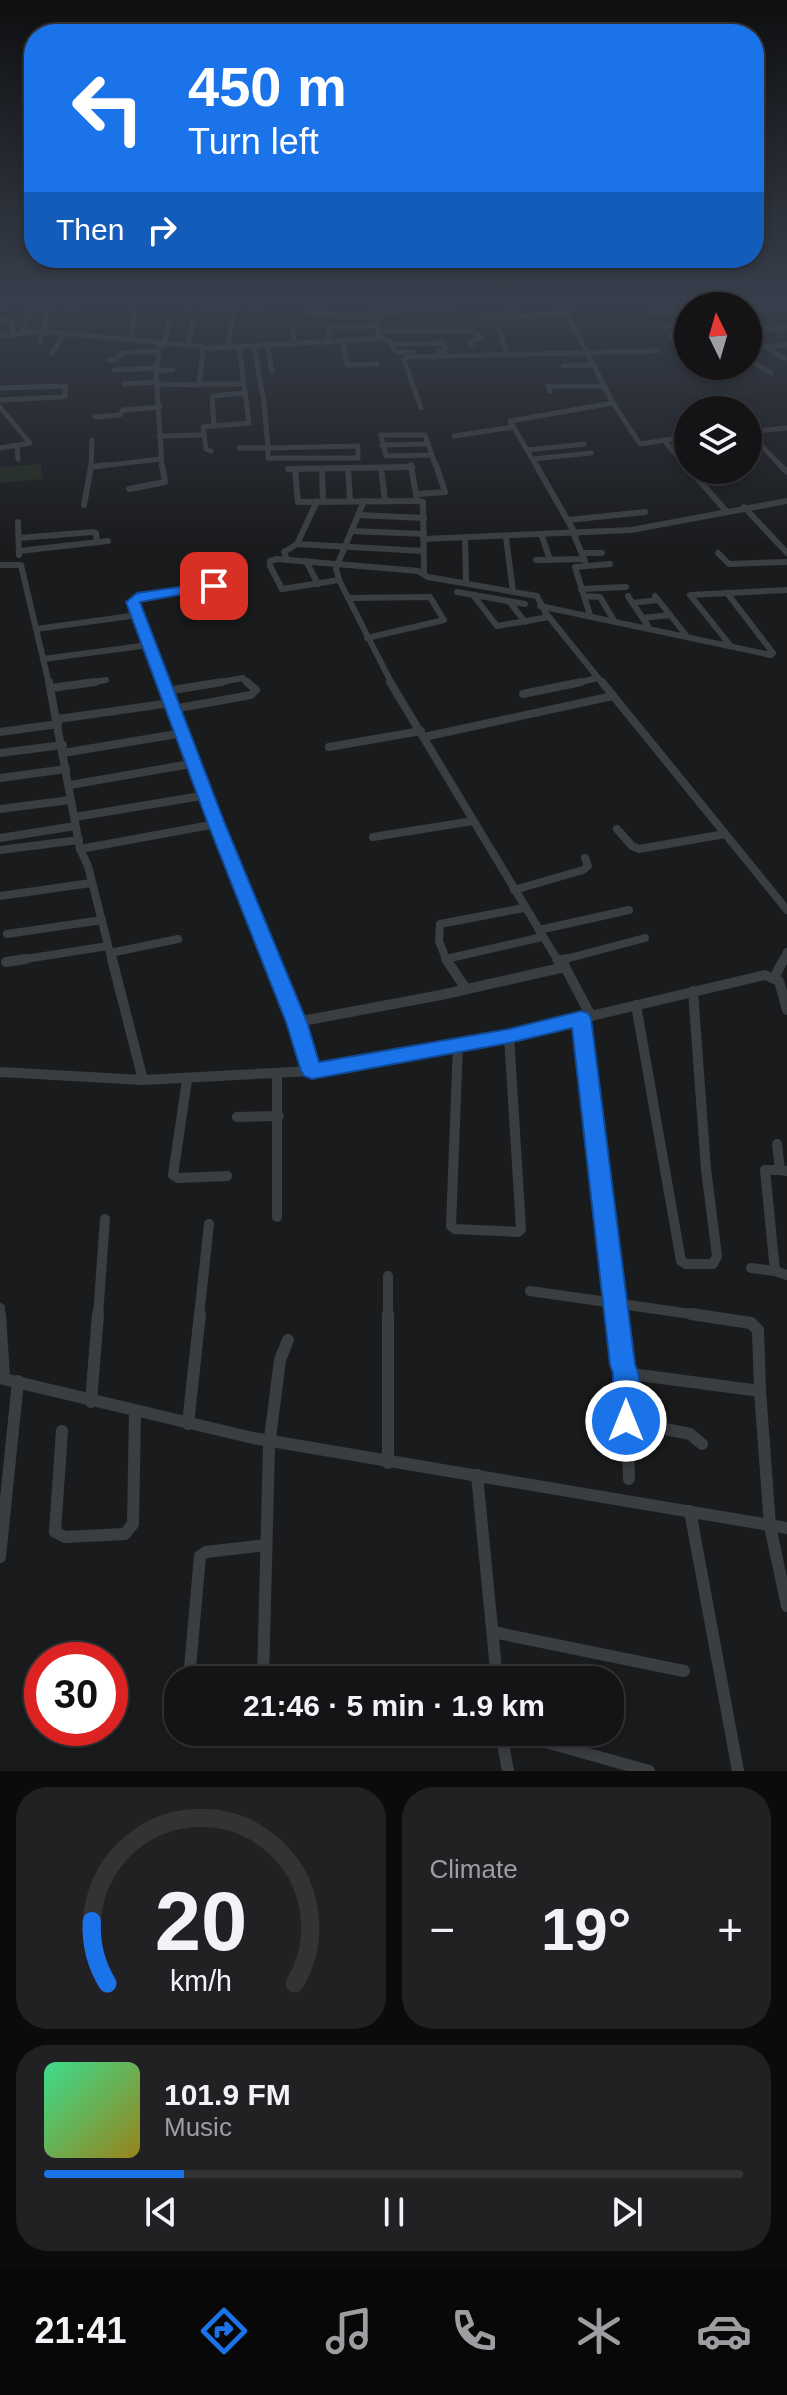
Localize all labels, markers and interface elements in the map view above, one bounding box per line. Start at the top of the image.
text: 450 m [188,55,347,118]
icon: left [56,56,160,160]
text: Turn left [188,121,319,162]
icon: right [140,208,184,252]
text: Then [56,213,124,246]
north arrow [674,292,762,380]
map controls [674,292,762,484]
button: layers [674,396,762,484]
pin [180,552,248,620]
icon: arrive [192,564,236,608]
position arrow [584,1379,668,1463]
speed limit sign: 30 [24,1642,128,1746]
text: 21:46 · 5 min · 1.9 km [243,1689,545,1722]
text: Climate [430,1854,518,1884]
text: 20 [154,1875,247,1968]
text: 19° [541,1896,632,1963]
text: − [430,1905,455,1954]
text: + [717,1905,743,1954]
text: km/h [170,1965,232,1997]
text: 101.9 FM [164,2078,291,2111]
text: Music [164,2112,232,2142]
icon: previous [139,2190,183,2234]
icon: pause [372,2190,416,2234]
icon: next [605,2190,649,2234]
icon: directions [196,2303,252,2359]
icon: music [321,2303,377,2359]
icon: phone [446,2303,502,2359]
icon: climate [571,2303,627,2359]
icon: car [696,2303,752,2359]
text: 21:41 [35,2310,127,2351]

